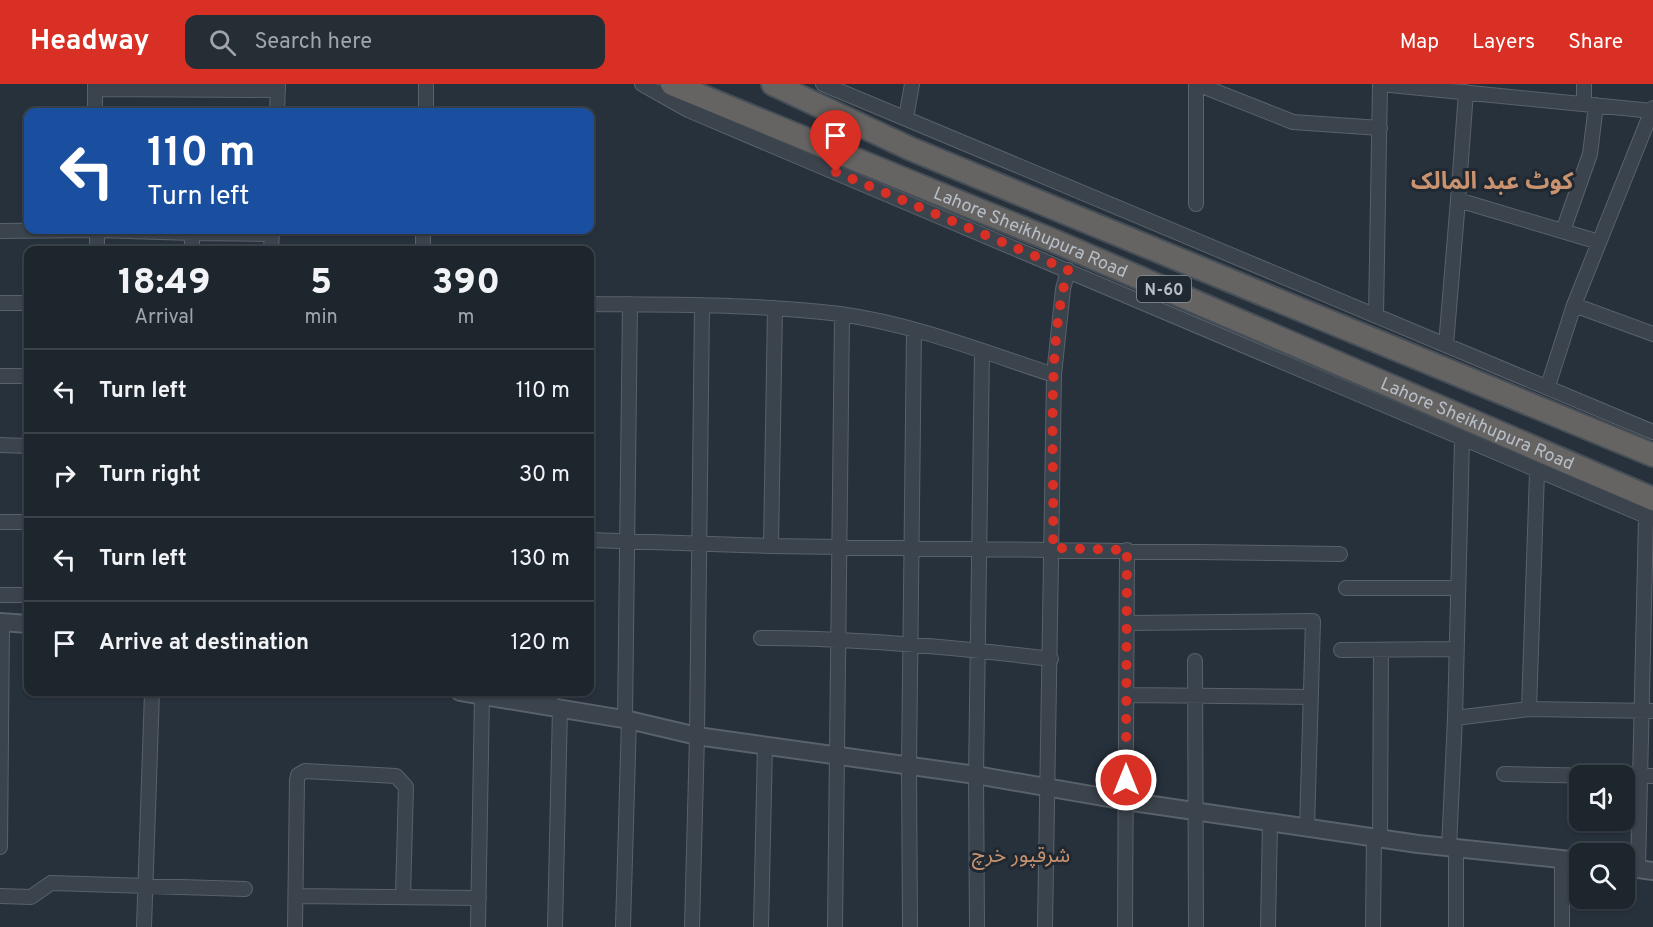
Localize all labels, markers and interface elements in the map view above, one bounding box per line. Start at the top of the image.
search box [185,15,605,69]
text: Headway [30,24,149,60]
icon: search [206,26,239,59]
text: Search here [254,29,372,56]
text: Map [1400,29,1439,56]
text: Layers [1472,29,1535,56]
text: Share [1568,29,1623,56]
pin [810,110,861,172]
icon: arrive [819,119,852,152]
text: 110 m [147,128,256,181]
icon: left [48,132,126,210]
district label: کوٹ عبد المالک [1411,168,1574,198]
text: Turn left [147,180,249,214]
street label: Lahore Sheikhupura Road [930,183,1131,284]
text: 18:49 [118,261,211,307]
text: 5 [310,261,332,307]
text: 390 [432,261,500,307]
road number: N-60 [1137,276,1191,302]
text: Arrival [134,305,194,331]
text: min [305,305,338,331]
text: m [457,305,474,331]
street label: Lahore Sheikhupura Road [1377,373,1577,477]
icon: left [48,375,81,408]
text: Turn left [99,378,187,405]
text: 110 m [516,378,570,405]
icon: right [48,459,81,492]
text: Turn right [99,462,201,489]
text: 30 m [519,462,570,489]
icon: left [48,543,81,576]
text: Turn left [99,546,187,573]
text: 130 m [511,546,570,573]
icon: arrive [48,627,81,660]
text: Arrive at destination [99,630,309,657]
text: 120 m [510,630,570,657]
position arrow [1094,748,1158,812]
map controls [1569,765,1635,909]
button: sound [1569,765,1635,831]
district label: شرقپور خرچ [972,843,1070,870]
button: search [1569,843,1635,909]

